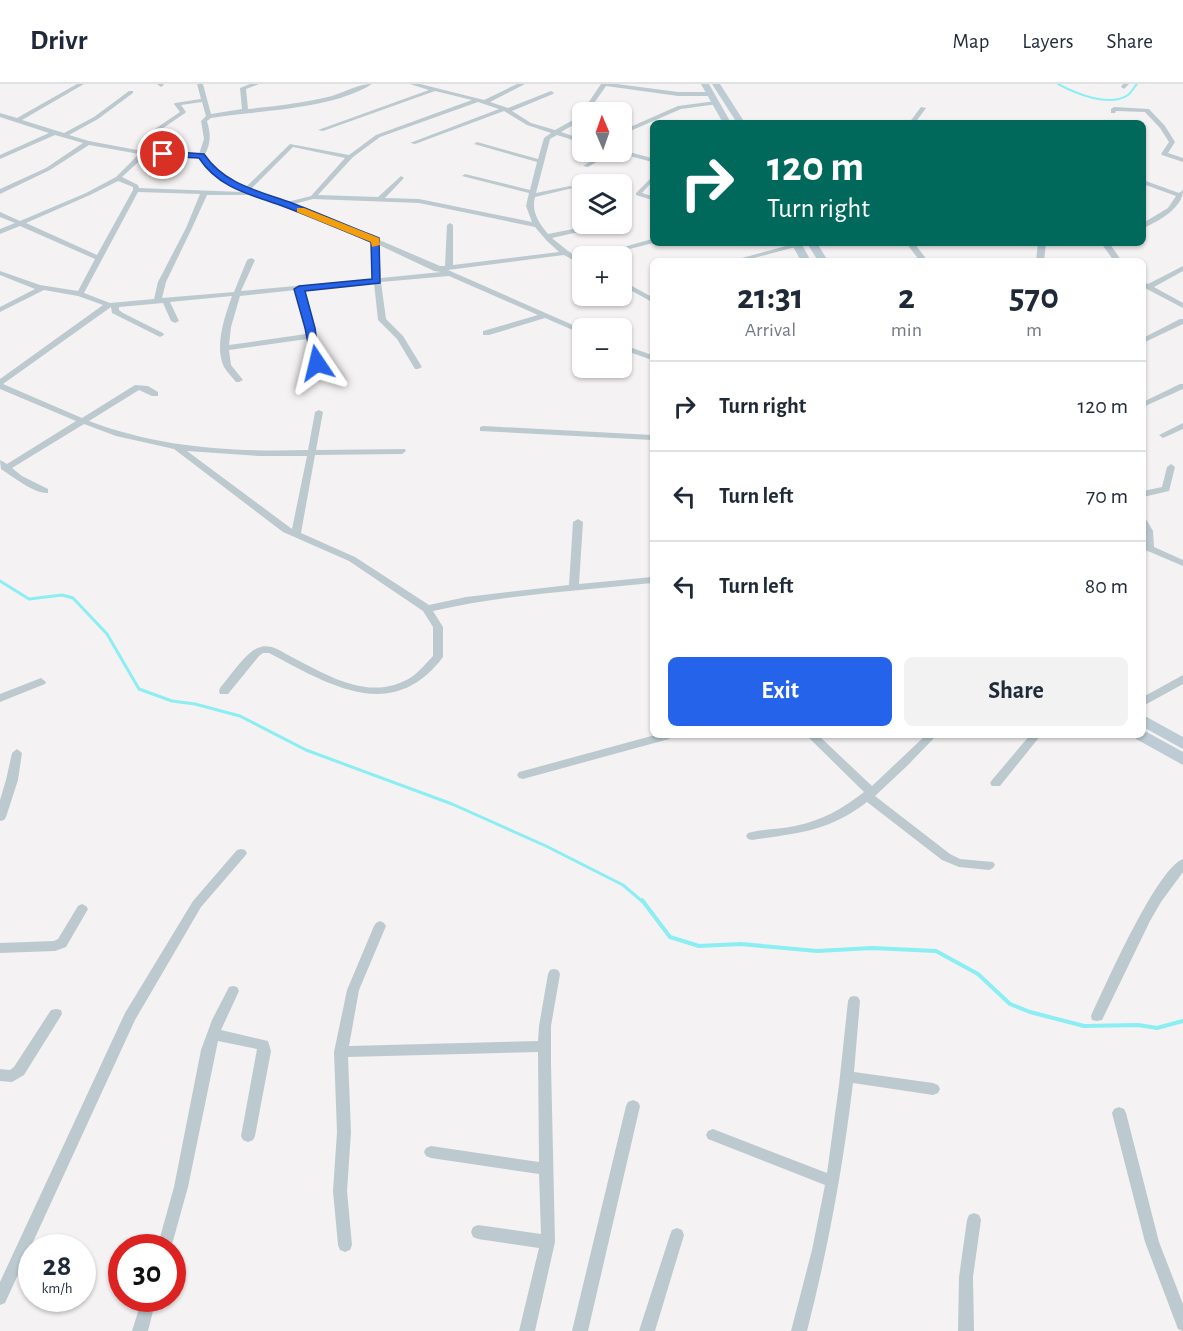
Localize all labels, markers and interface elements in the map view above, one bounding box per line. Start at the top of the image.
text: Drivr [30,27,87,55]
text: Map [953,31,989,52]
text: Layers [1022,31,1073,52]
text: Share [1106,31,1153,52]
north arrow [572,102,632,162]
map controls [572,102,632,378]
pin [137,128,188,179]
icon: arrive [146,137,179,170]
icon: right [668,144,746,222]
text: 120 m [767,146,864,188]
button: layers [572,174,632,234]
text: Turn right [767,195,870,222]
button: + [572,246,632,306]
text: 21:31 [737,279,804,315]
text: 2 [898,279,915,315]
text: 570 [1009,279,1059,315]
button: − [572,318,632,378]
text: Arrival [745,320,796,340]
text: min [891,320,922,340]
text: m [1026,320,1042,340]
position arrow [285,331,349,395]
icon: right [668,390,701,423]
text: Turn right [719,395,806,417]
text: 120 m [1078,395,1128,417]
icon: left [668,480,701,513]
text: Turn left [719,485,793,507]
text: 70 m [1086,485,1128,507]
icon: left [668,570,701,603]
text: Turn left [719,575,793,597]
text: 80 m [1085,575,1128,597]
button: Exit [668,657,892,726]
button: Share [904,657,1128,726]
speed limit sign: 30 [108,1234,186,1312]
text: 28 [43,1251,71,1281]
text: km/h [42,1281,72,1296]

